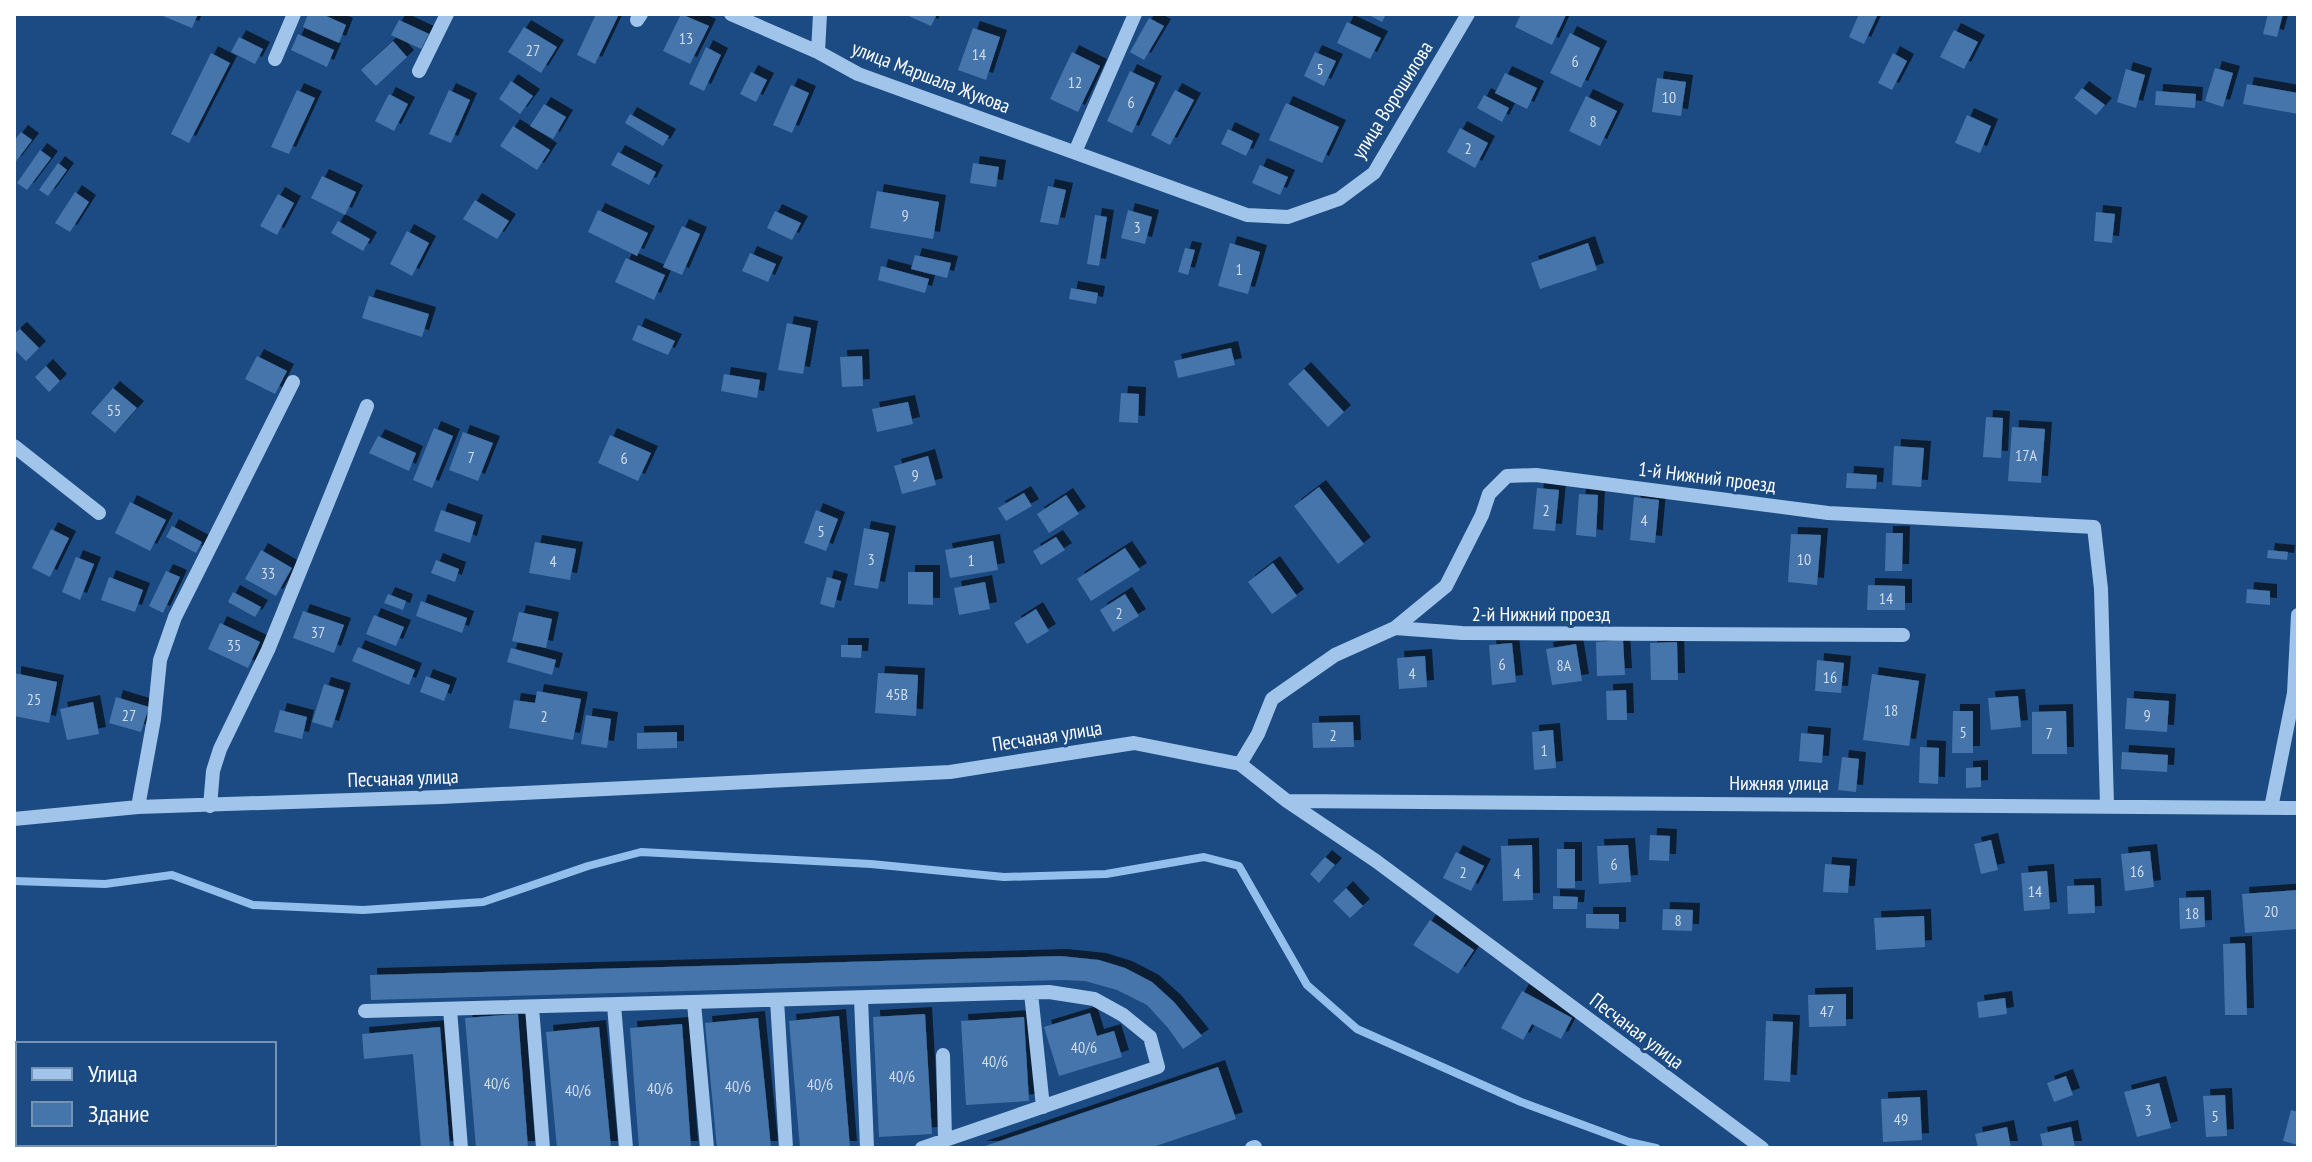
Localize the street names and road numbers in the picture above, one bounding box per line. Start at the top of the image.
street label: улица Маршала Жукова [848,35,1014,119]
street label: улица Ворошилова [1345,36,1439,164]
street label: 1-й Нижний проезд [1637,456,1778,498]
street label: 2-й Нижний проезд [1472,601,1610,627]
street label: Песчаная улица [990,714,1104,758]
street label: Песчаная улица [347,763,459,793]
street label: Нижняя улица [1729,770,1829,796]
street label: Песчаная улица [1585,987,1689,1075]

